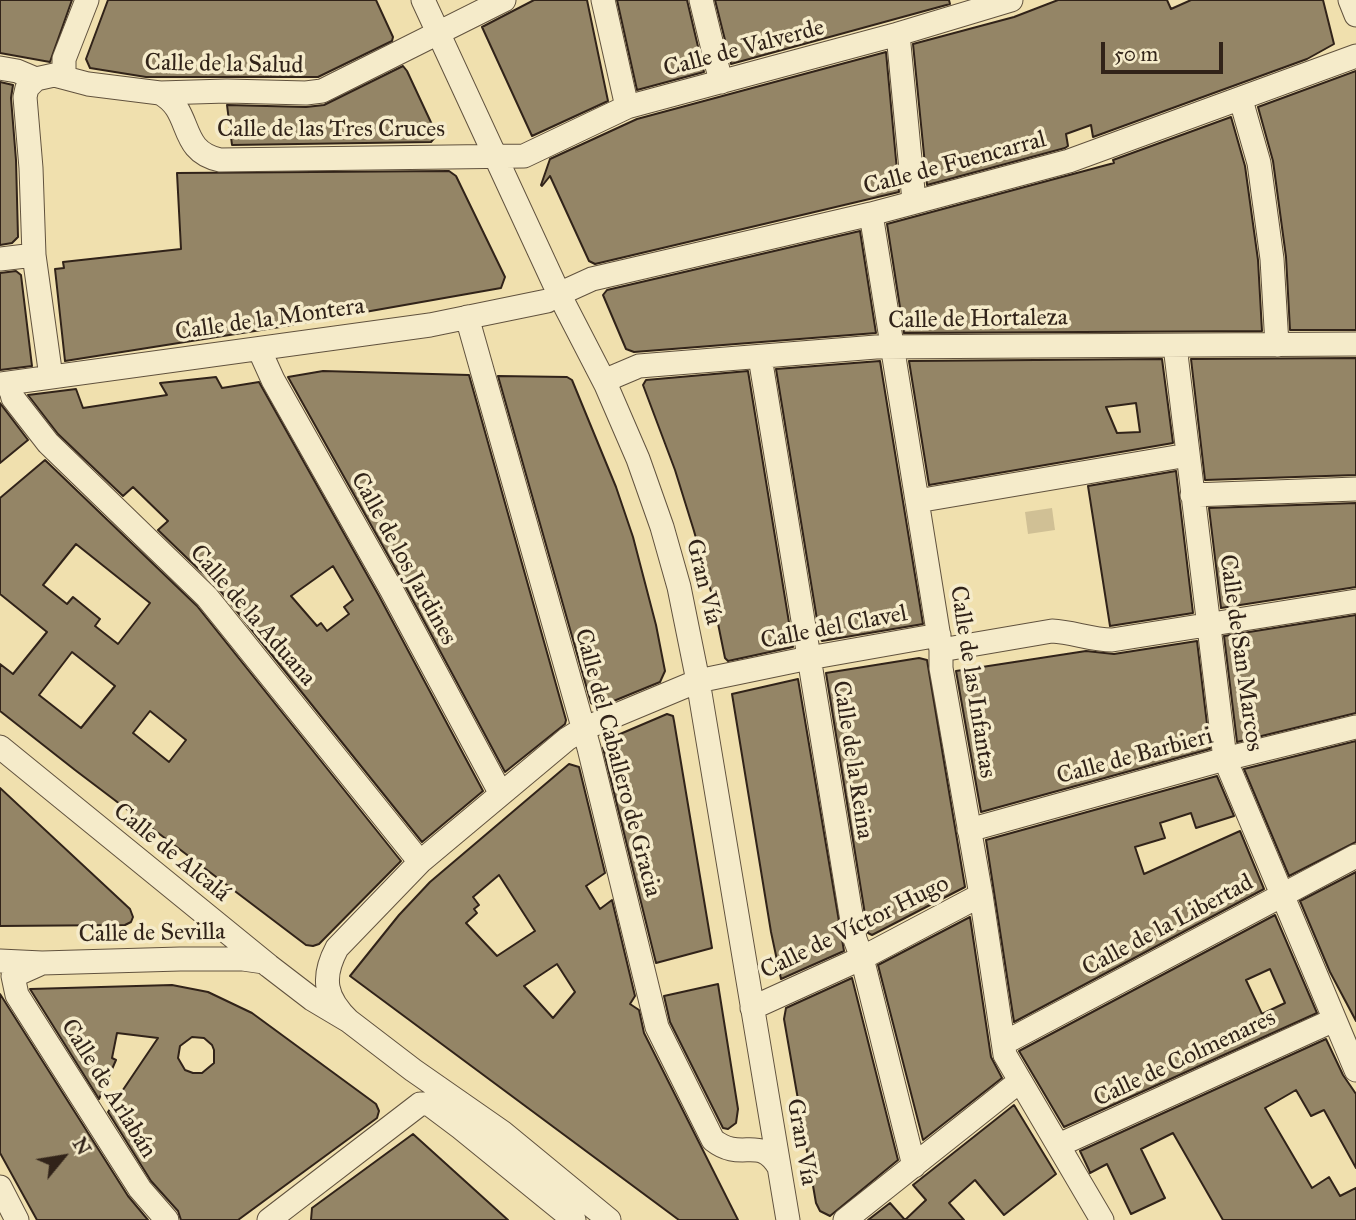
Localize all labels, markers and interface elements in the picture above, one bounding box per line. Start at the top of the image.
street label: Calle de Valverde [661,14,827,84]
scale bar [1104,28,1226,72]
text: 50 m [1114,41,1158,67]
street label: Calle de la Salud [144,49,304,81]
street label: Calle de las Tres Cruces [217,116,445,144]
street label: Calle de Fuencarral [861,126,1049,202]
street label: Calle de la Montera [174,292,366,348]
street label: Calle de Hortaleza [888,304,1068,336]
street label: Calle de los Jardines [344,468,462,650]
street label: Gran Vía [678,536,728,628]
street label: Calle de la Aduana [183,539,321,693]
street label: Calle de San Marcos [1212,553,1268,753]
street label: Calle de las Infantas [943,584,1001,780]
street label: Calle del Clavel [758,600,910,656]
street label: Calle del Caballero de Gracia [567,626,667,900]
street label: Calle de la Reina [825,679,879,841]
street label: Calle de Barbieri [1054,722,1216,792]
street label: Calle de Alcalá [107,797,235,909]
street label: Calle de la Libertad [1078,869,1258,983]
street label: Calle de Víctor Hugo [756,870,954,986]
street label: Calle de Sevilla [78,918,226,950]
street label: Calle de Colmenares [1089,1004,1281,1114]
street label: Calle de Arlabán [54,1014,162,1164]
street label: Gran Vía [779,1096,823,1188]
north arrow [28,1122,98,1192]
text: N [68,1134,96,1159]

